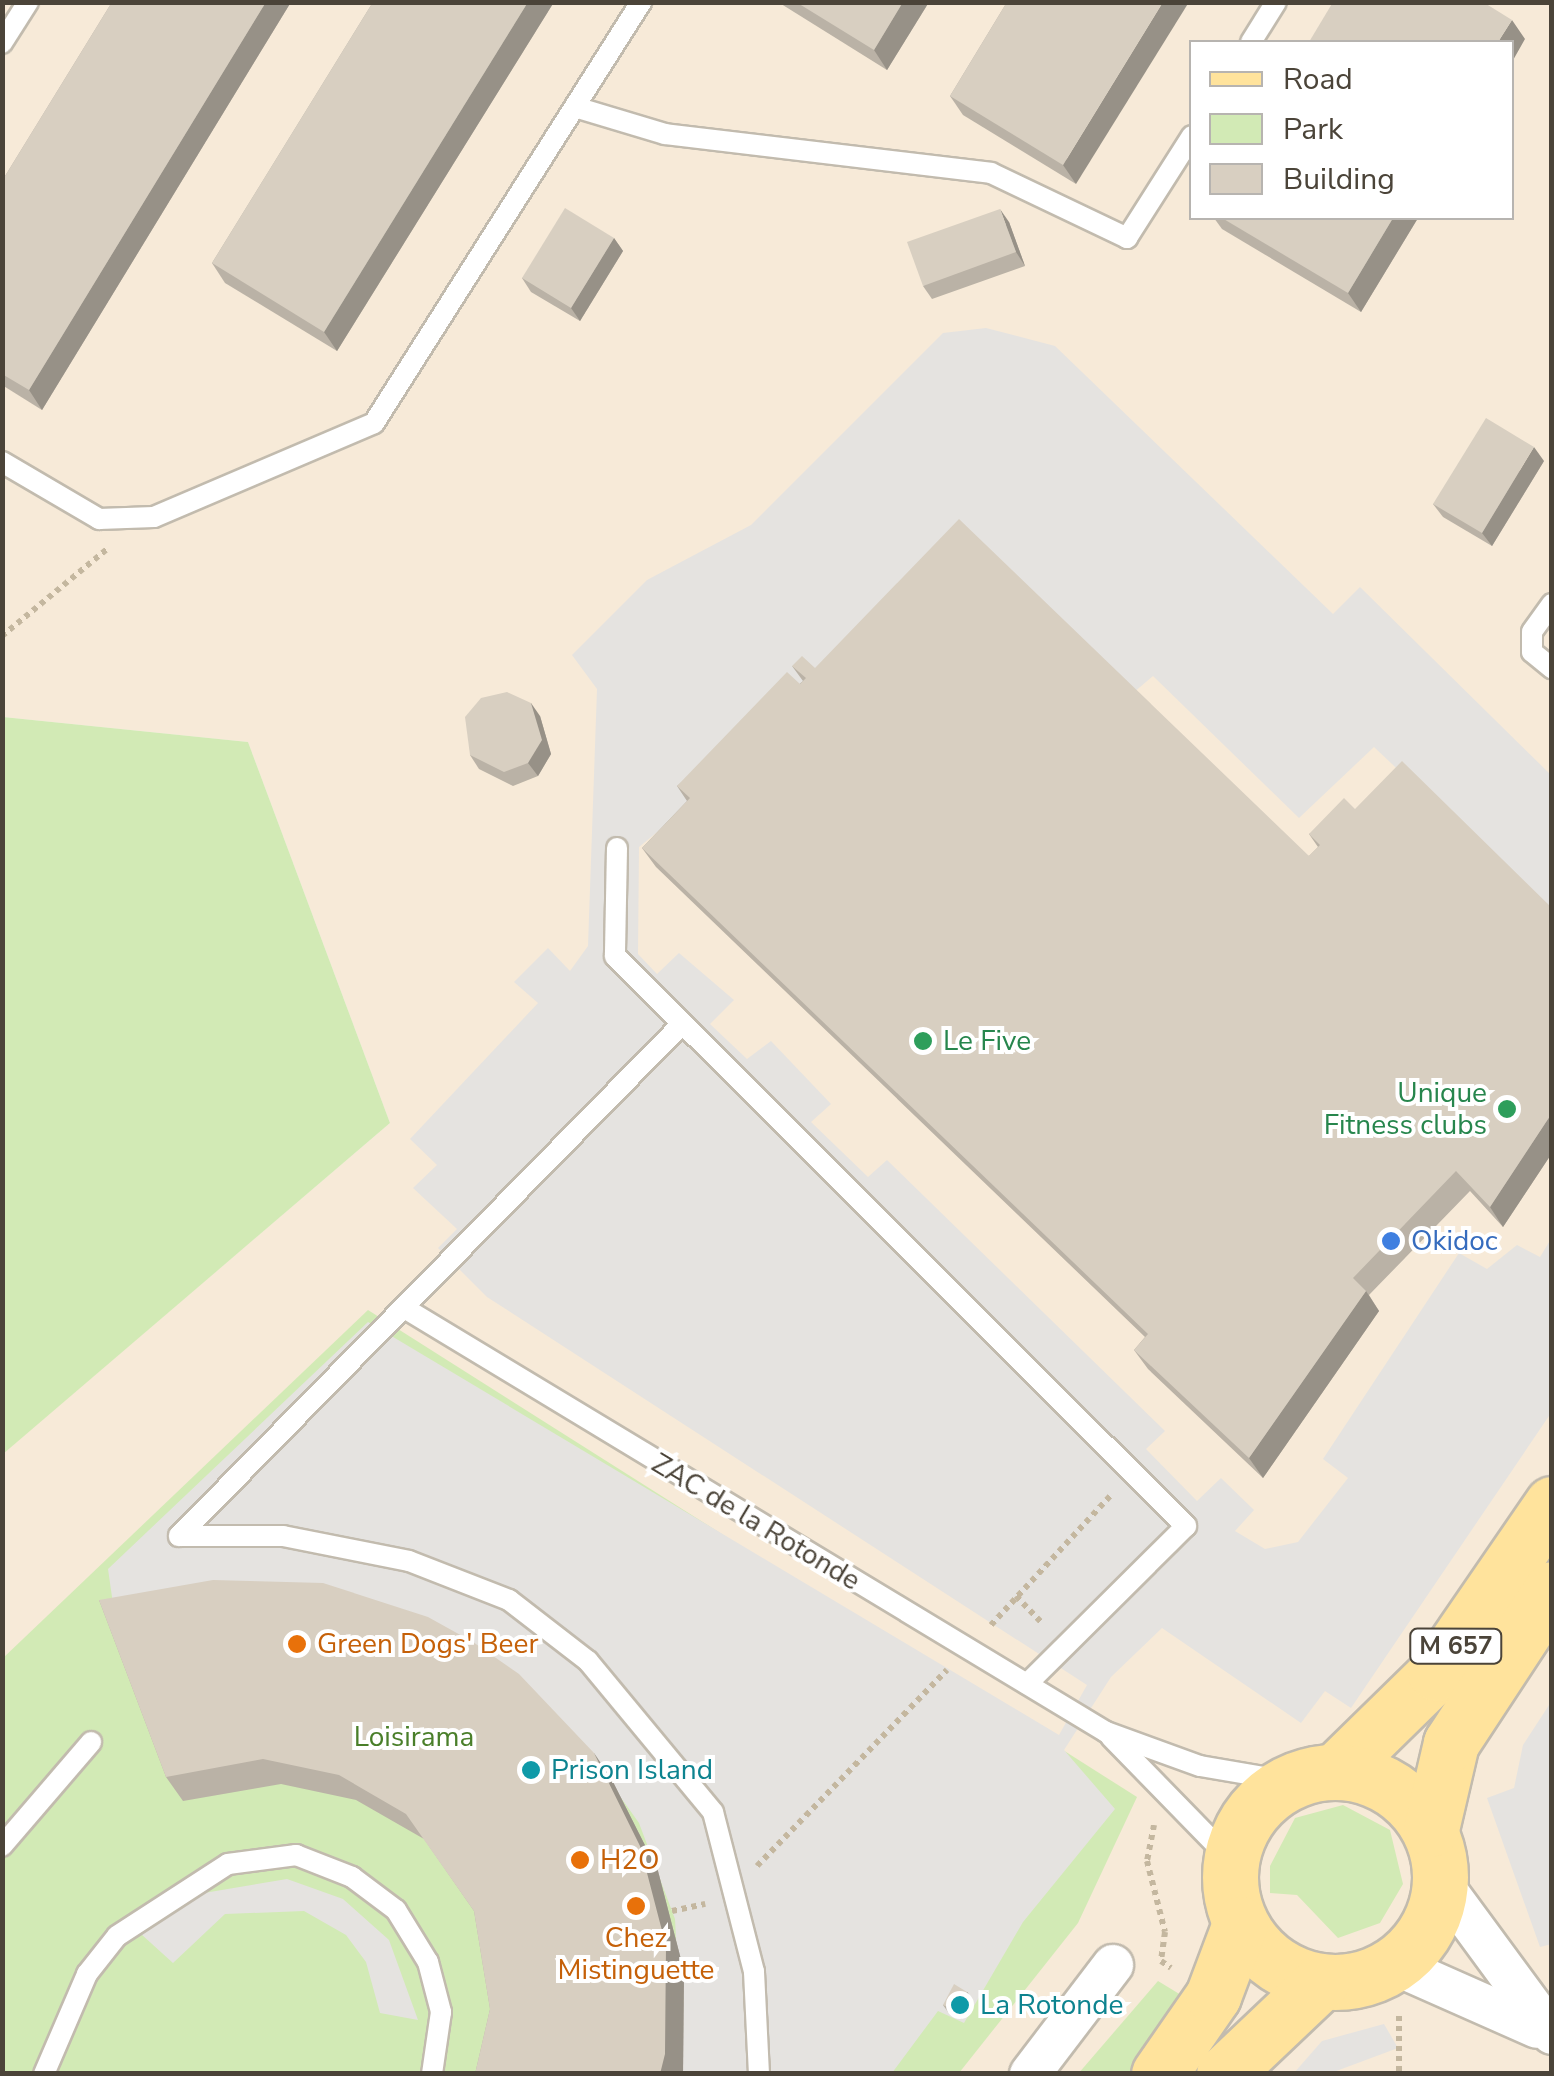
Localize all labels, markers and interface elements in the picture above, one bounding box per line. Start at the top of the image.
legend [1189,40,1514,220]
text: Road [1283,59,1353,100]
text: Park [1283,109,1343,150]
text: Building [1283,159,1395,200]
place label: Le Five [943,1024,1031,1058]
marker: Le Five [912,1030,934,1052]
place label: Unique Fitness clubs [1324,1076,1487,1142]
marker: Unique Fitness clubs [1496,1098,1518,1120]
place label: Okidoc [1411,1224,1498,1258]
marker: Okidoc [1380,1230,1402,1252]
street label: ZAC de la Rotonde [646,1447,866,1597]
road number: M 657 [1408,1626,1504,1666]
place label: Green Dogs' Beer [317,1627,538,1661]
marker: Green Dogs' Beer [286,1633,308,1655]
park label: Loisirama [354,1720,474,1754]
place label: Prison Island [551,1753,713,1787]
marker: Prison Island [520,1759,542,1781]
place label: H2O [600,1843,660,1877]
marker: H2O [569,1849,591,1871]
marker: Chez Mistinguette [625,1895,647,1917]
place label: Chez Mistinguette [558,1921,714,1987]
place label: La Rotonde [980,1988,1123,2022]
marker: La Rotonde [949,1994,971,2016]

